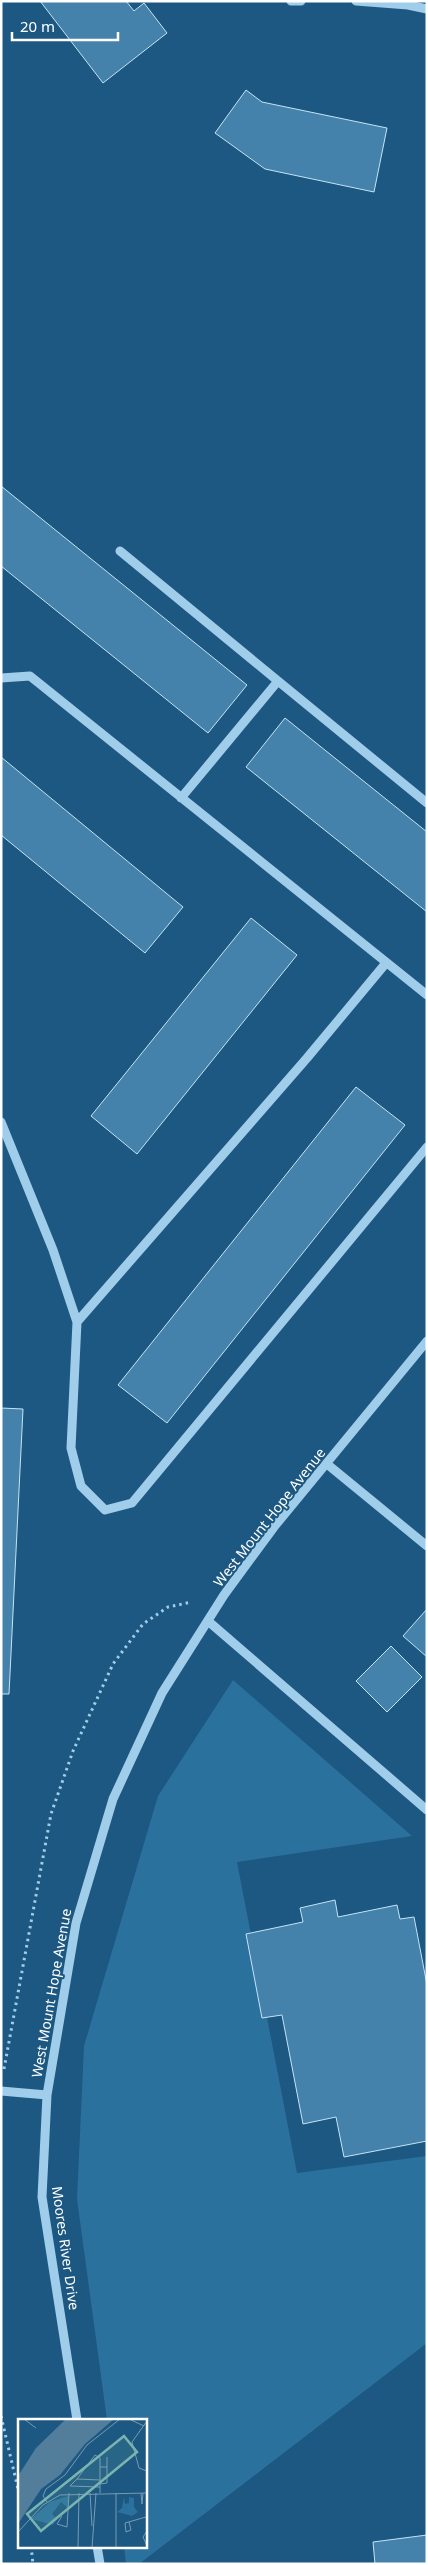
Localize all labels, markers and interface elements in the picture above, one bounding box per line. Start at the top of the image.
scale bar [12,10,119,42]
text: 20 m [20,16,55,36]
street label: West Mount Hope Avenue [209,1444,329,1590]
street label: West Mount Hope Avenue [27,1907,75,2079]
street label: Moores River Drive [48,2185,84,2311]
inset map [18,2419,146,2548]

